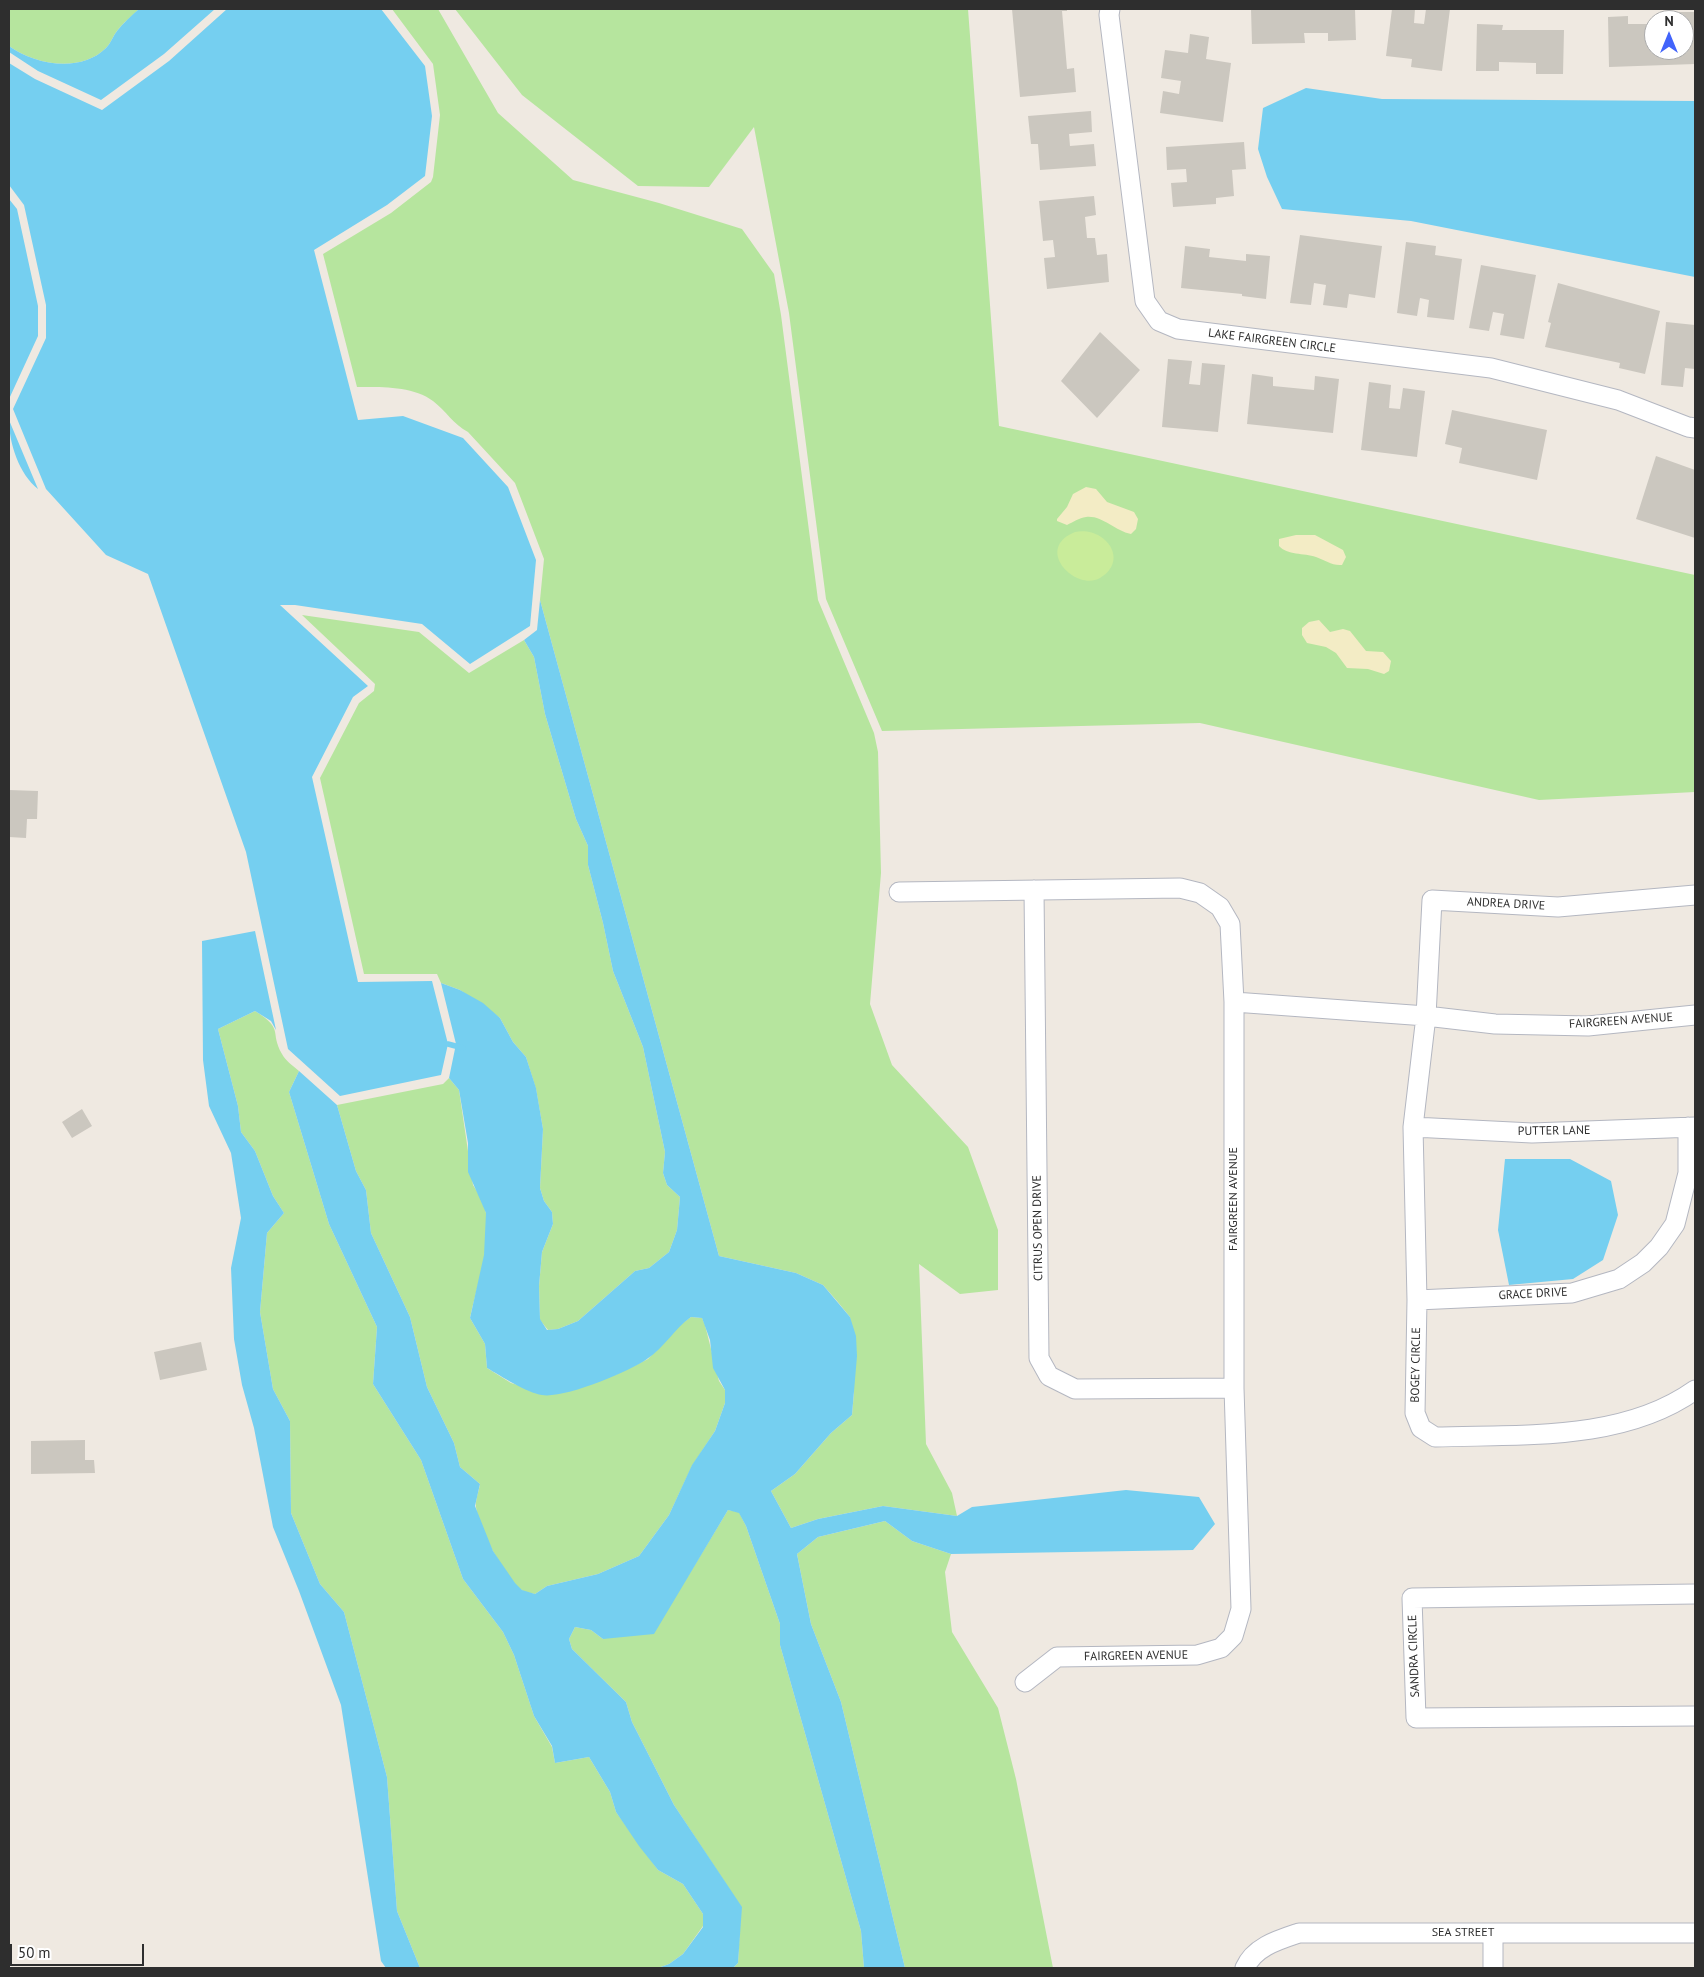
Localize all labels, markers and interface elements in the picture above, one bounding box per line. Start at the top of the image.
north arrow [1644,10,1694,60]
text: N [1664,12,1674,30]
street label: LAKE FAIRGREEN CIRCLE [1207,326,1337,356]
street label: ANDREA DRIVE [1466,895,1546,913]
street label: FAIRGREEN AVENUE [1569,1010,1673,1032]
street label: PUTTER LANE [1518,1123,1590,1139]
street label: FAIRGREEN AVENUE [1227,1147,1241,1251]
street label: CITRUS OPEN DRIVE [1030,1175,1046,1281]
street label: GRACE DRIVE [1498,1285,1568,1303]
street label: BOGEY CIRCLE [1408,1327,1424,1403]
street label: SANDRA CIRCLE [1405,1614,1423,1698]
street label: FAIRGREEN AVENUE [1084,1648,1188,1664]
street label: SEA STREET [1432,1926,1494,1940]
scale bar [12,1934,146,1966]
text: 50 m [18,1943,51,1962]

